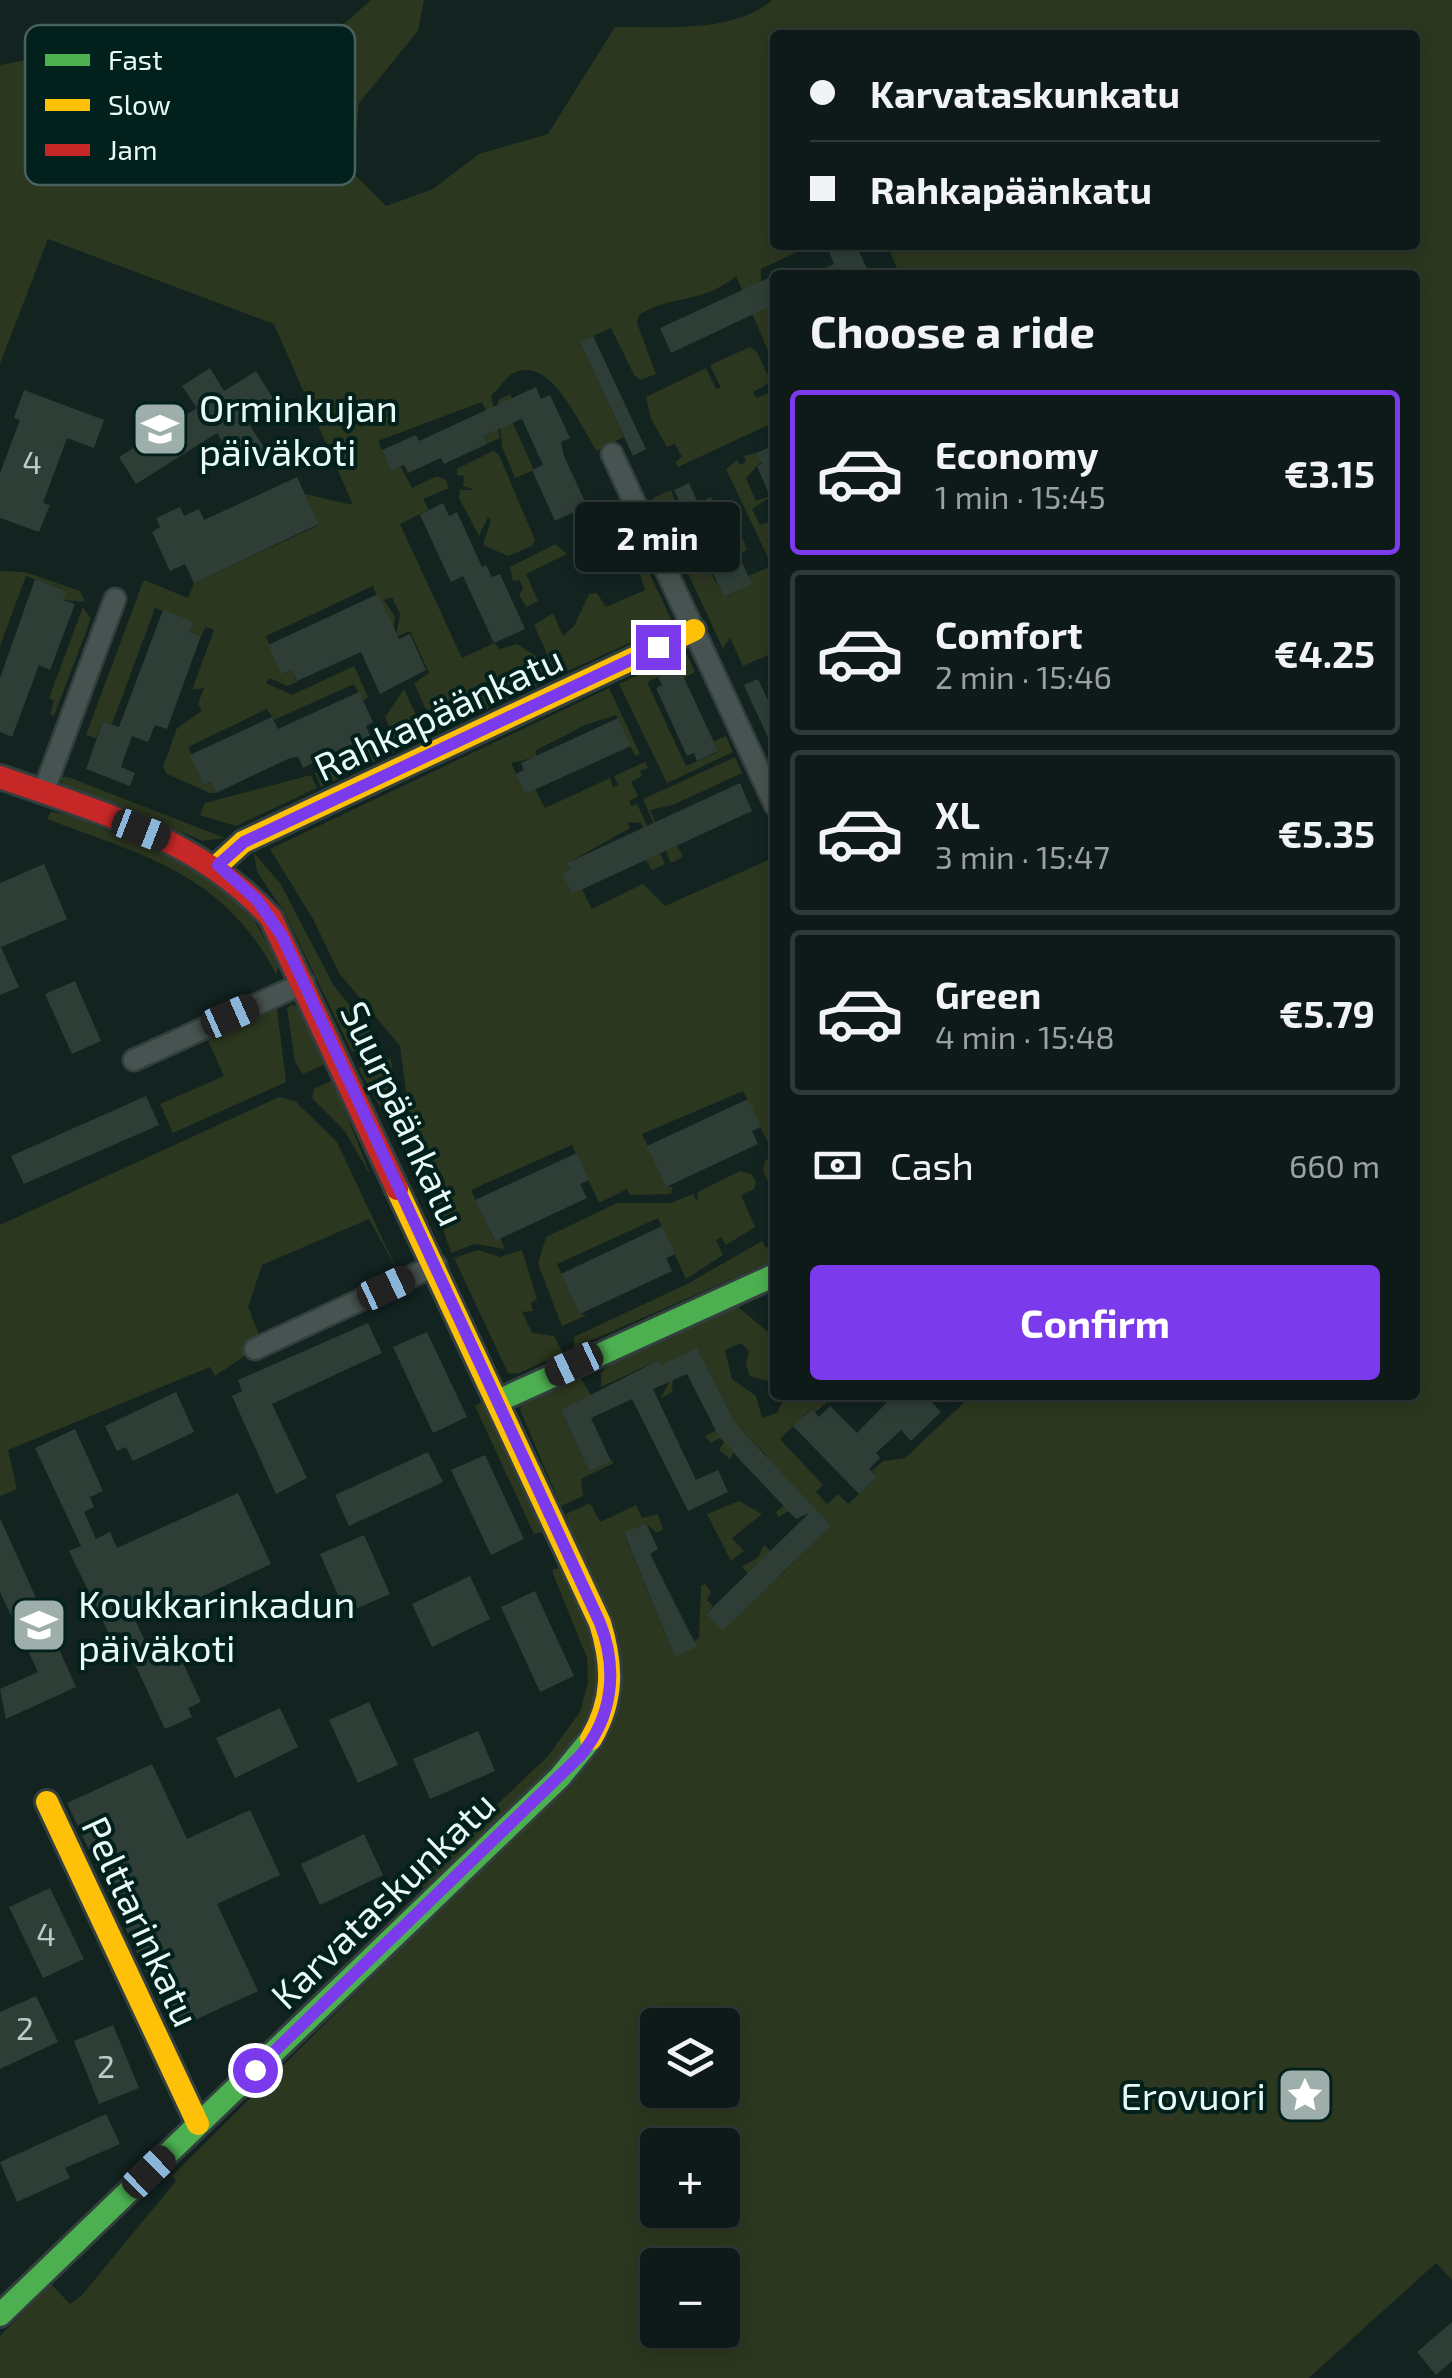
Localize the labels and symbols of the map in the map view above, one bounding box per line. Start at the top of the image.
legend [25,25,355,185]
text: Fast [108,42,163,76]
text: Slow [108,87,171,121]
text: Jam [108,132,157,166]
place label: Orminkujan päiväkoti [199,384,398,474]
school or university icon: Orminkujan päiväkoti [130,399,190,459]
house number: 4 [22,442,42,480]
callout: 2 min [576,502,740,572]
route end [636,625,681,670]
street label: Rahkapäänkatu [306,634,570,790]
car [108,805,174,855]
car [196,990,264,1042]
street label: Suurpäänkatu [332,994,476,1232]
car [352,1262,420,1314]
car [540,1338,608,1390]
place label: Koukkarinkadun päiväkoti [78,1580,355,1670]
school or university icon: Koukkarinkadun päiväkoti [9,1595,69,1655]
street label: Karvataskunkatu [260,1781,504,2017]
street label: Pelttarinkatu [73,1809,211,2033]
house number: 4 [36,1914,56,1952]
house number: 2 [16,2008,34,2046]
house number: 2 [97,2046,115,2084]
route start [233,2048,278,2093]
place icon: Erovuori [1275,2065,1335,2125]
place label: Erovuori [1121,2072,1266,2118]
car [117,2140,181,2204]

